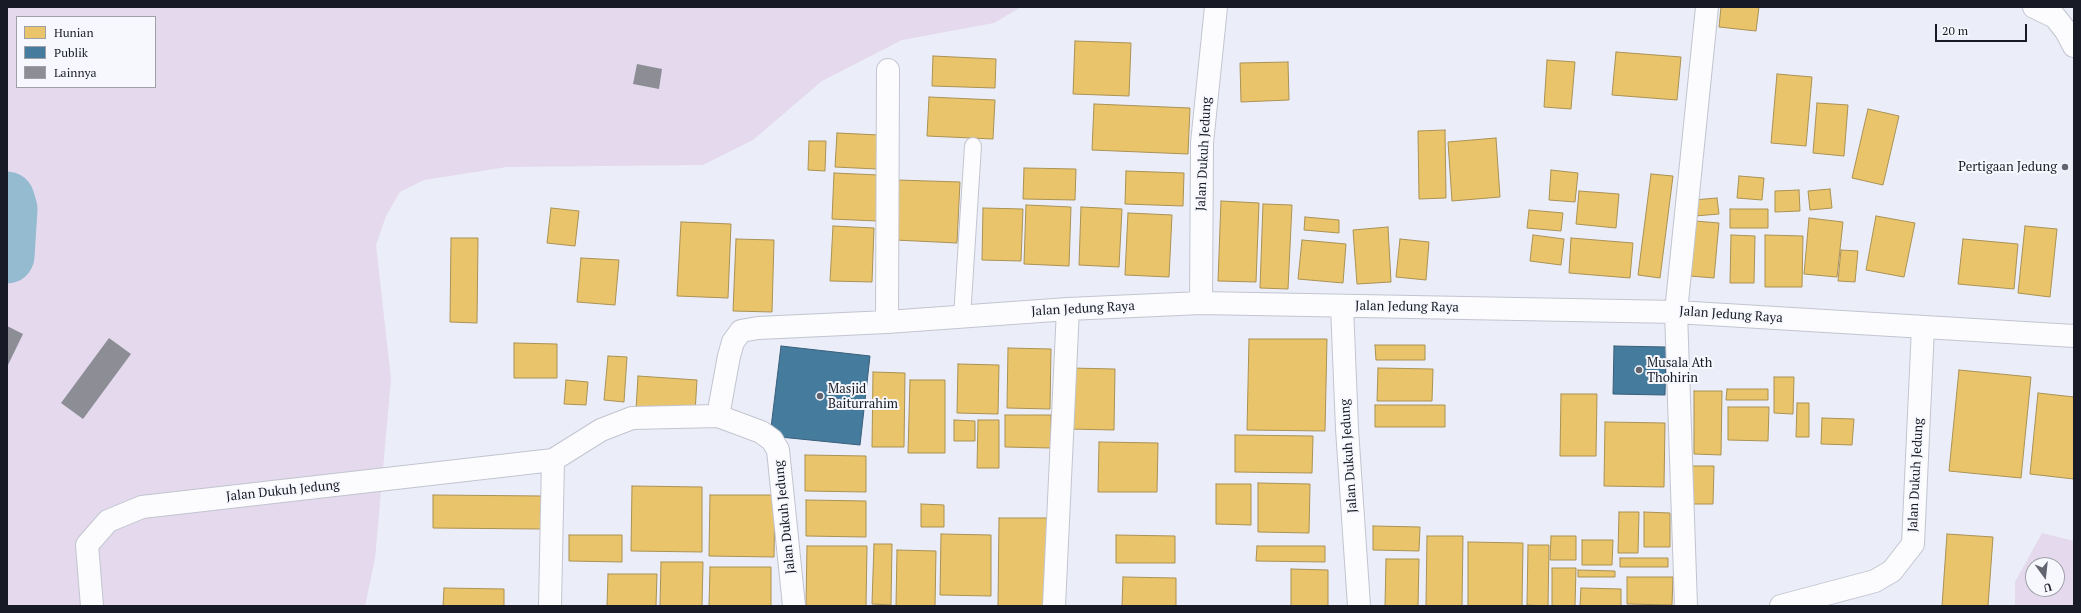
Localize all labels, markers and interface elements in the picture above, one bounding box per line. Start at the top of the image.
legend [16,16,156,88]
scale bar [1937,16,2029,42]
text: 20 m [1942,23,1968,38]
text: Hunian [54,25,94,40]
text: Publik [54,45,88,60]
text: Lainnya [54,65,97,80]
street label: Jalan Dukuh Jedung [1193,97,1215,211]
place label: Pertigaan Jedung [1958,159,2057,175]
marker: Pertigaan Jedung [2060,162,2070,172]
street label: Jalan Jedung Raya [1031,298,1135,320]
street label: Jalan Jedung Raya [1355,298,1459,316]
street label: Jalan Jedung Raya [1679,304,1783,326]
place label: Musala Ath Thohirin [1647,355,1712,386]
marker: Musala Ath Thohirin [1634,365,1644,375]
place label: Masjid Baiturrahim [828,381,898,412]
marker: Masjid Baiturrahim [815,391,825,401]
street label: Jalan Dukuh Jedung [1337,398,1361,514]
street label: Jalan Dukuh Jedung [1905,418,1927,532]
street label: Jalan Dukuh Jedung [771,459,799,575]
street label: Jalan Dukuh Jedung [225,477,341,505]
north arrow [2025,557,2065,597]
text: U [2042,580,2053,595]

